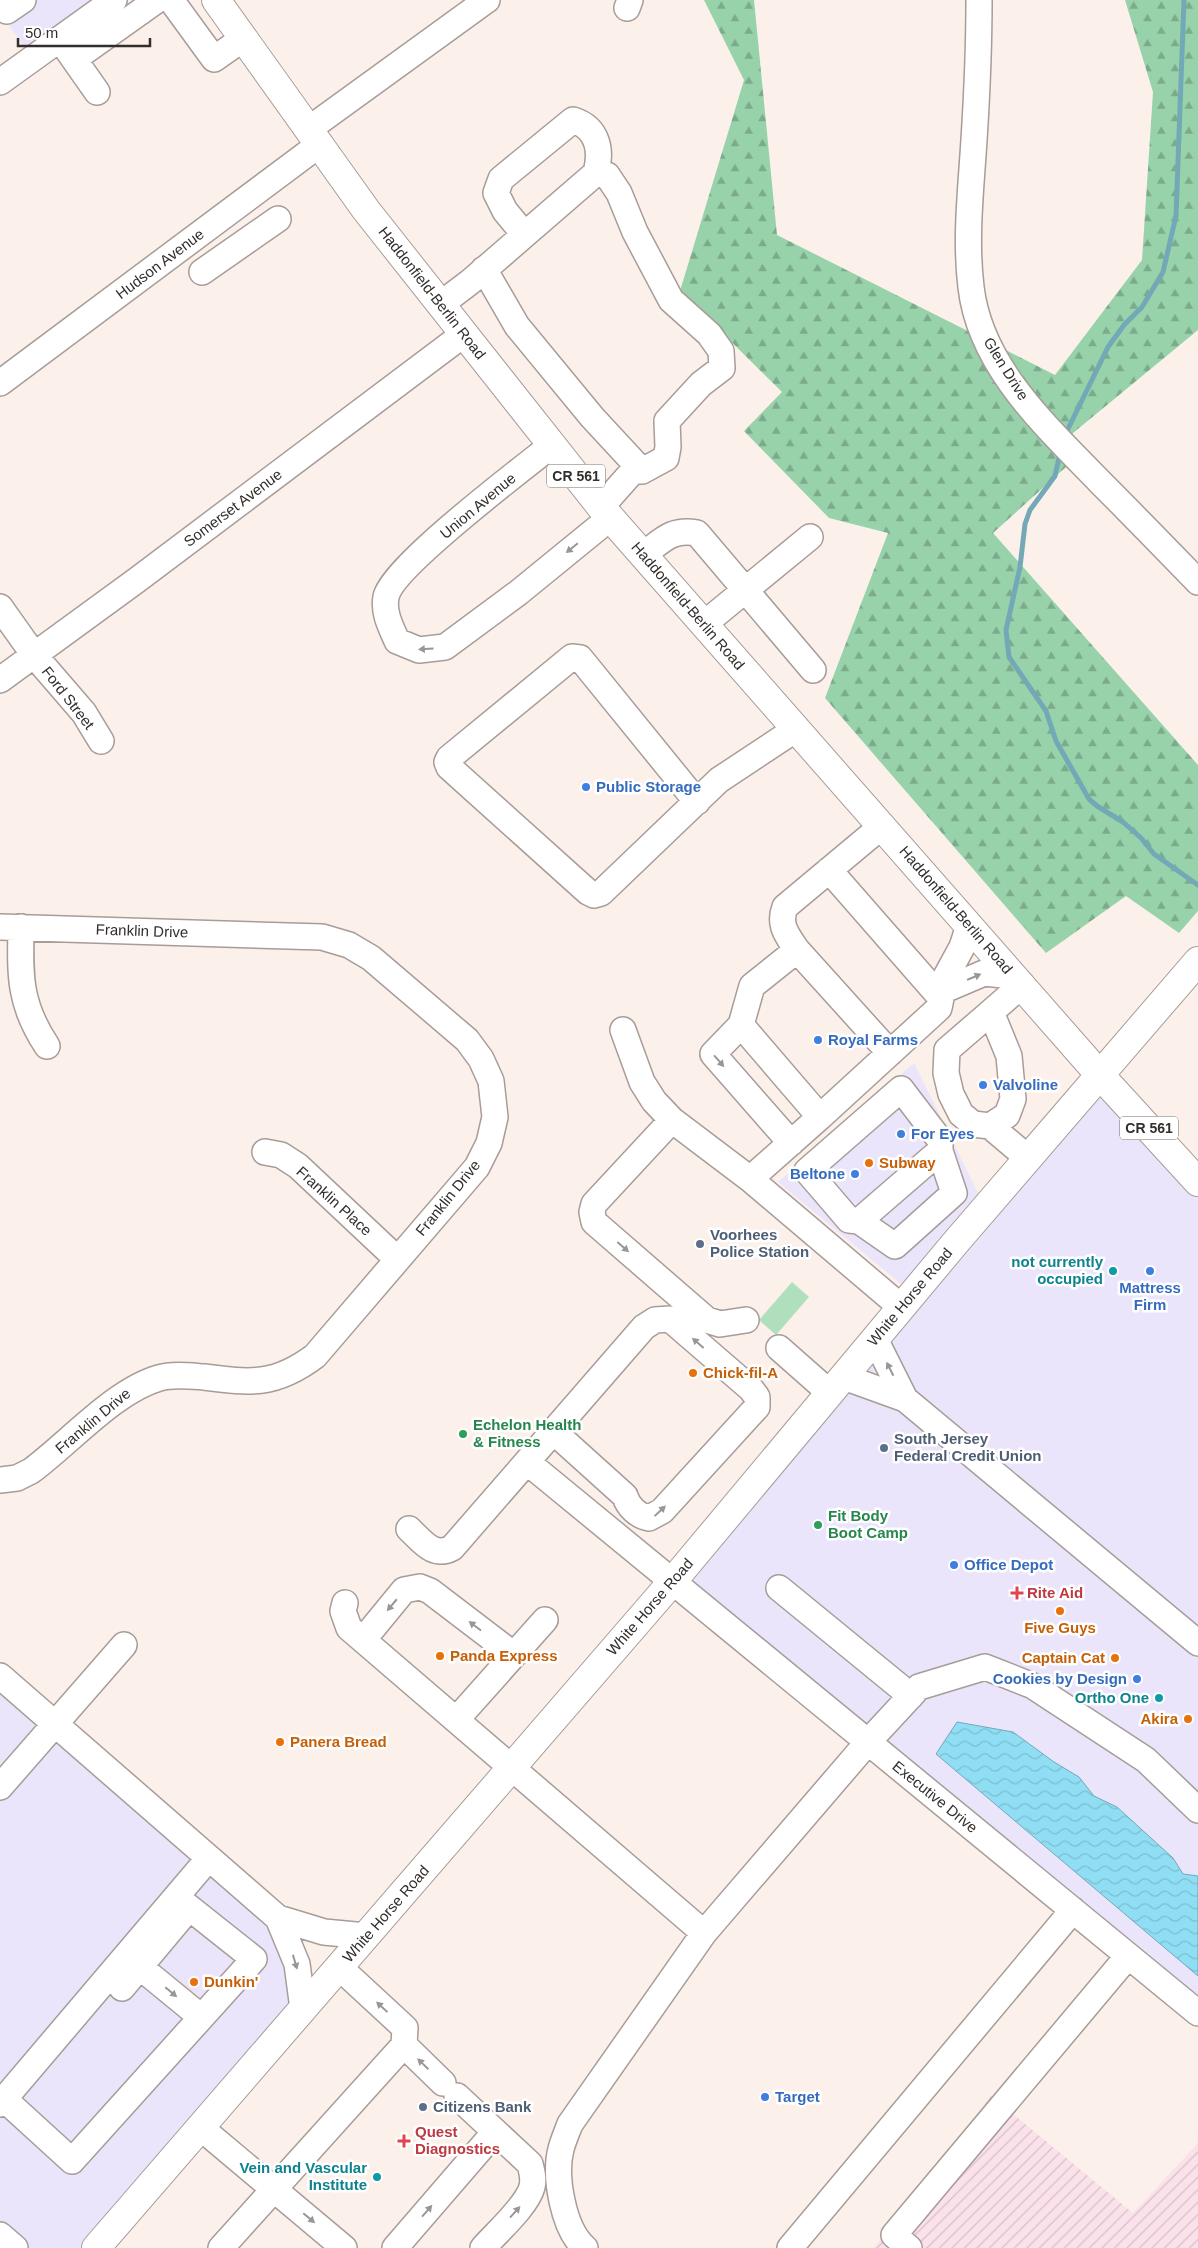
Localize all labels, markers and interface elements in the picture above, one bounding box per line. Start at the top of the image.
scale bar [18,15,150,47]
text: 50 m [25,24,58,41]
street label: Haddonfield-Berlin Road [375,223,489,362]
street label: Hudson Avenue [112,225,207,302]
street label: Glen Drive [980,334,1032,403]
road number: CR 561 [547,464,605,488]
street label: Somerset Avenue [180,465,285,550]
street label: Union Avenue [437,469,519,542]
street label: Haddonfield-Berlin Road [628,538,748,673]
one-way arrow [566,543,579,554]
one-way arrow [418,645,434,653]
street label: Ford Street [39,663,99,733]
place label: Public Storage [596,778,701,795]
marker: Public Storage [580,781,592,793]
street label: Haddonfield-Berlin Road [896,842,1016,977]
street label: Franklin Drive [95,920,189,941]
one-way arrow [967,973,981,981]
place label: Royal Farms [828,1031,918,1048]
marker: Royal Farms [812,1034,824,1046]
one-way arrow [713,1054,725,1066]
place label: Valvoline [993,1076,1058,1093]
marker: Valvoline [977,1079,989,1091]
road number: CR 561 [1120,1116,1178,1140]
place label: For Eyes [911,1125,974,1142]
marker: For Eyes [895,1128,907,1140]
place label: Subway [879,1154,936,1171]
street label: Franklin Drive [412,1156,483,1239]
marker: Subway [863,1157,875,1169]
street label: Franklin Place [293,1163,375,1239]
place label: Beltone [790,1165,845,1182]
marker: Beltone [849,1168,861,1180]
place label: Voorhees Police Station [710,1226,809,1260]
marker: Voorhees Police Station [694,1238,706,1250]
one-way arrow [617,1241,629,1253]
street label: White Horse Road [864,1244,956,1349]
place label: not currently occupied [1011,1253,1104,1287]
marker: not currently occupied [1107,1265,1119,1277]
marker: Mattress Firm [1144,1265,1156,1277]
place label: Mattress Firm [1119,1279,1181,1313]
one-way arrow [692,1337,704,1349]
one-way arrow [886,1362,894,1376]
place label: Chick-fil-A [703,1364,778,1381]
marker: Chick-fil-A [687,1367,699,1379]
street label: Franklin Drive [52,1384,134,1457]
place label: Echelon Health & Fitness [473,1416,581,1450]
marker: Echelon Health & Fitness [457,1428,469,1440]
place label: South Jersey Federal Credit Union [894,1430,1042,1464]
marker: South Jersey Federal Credit Union [878,1442,890,1454]
one-way arrow [654,1505,666,1517]
place label: Fit Body Boot Camp [828,1507,908,1541]
marker: Fit Body Boot Camp [812,1519,824,1531]
street label: White Horse Road [603,1555,696,1658]
place label: Office Depot [964,1556,1053,1573]
marker: Office Depot [948,1559,960,1571]
place label: Rite Aid [1027,1584,1083,1601]
marker: Rite Aid [1011,1587,1023,1599]
one-way arrow [387,1598,398,1611]
marker: Five Guys [1054,1605,1066,1617]
place label: Five Guys [1024,1619,1096,1636]
one-way arrow [469,1620,482,1631]
place label: Panda Express [450,1647,558,1664]
place label: Captain Cat [1022,1649,1105,1666]
marker: Panda Express [434,1650,446,1662]
marker: Captain Cat [1109,1652,1121,1664]
place label: Cookies by Design [993,1670,1127,1687]
marker: Cookies by Design [1131,1673,1143,1685]
place label: Ortho One [1075,1689,1149,1706]
marker: Ortho One [1153,1692,1165,1704]
place label: Akira [1140,1710,1179,1727]
marker: Akira [1182,1713,1194,1725]
place label: Panera Bread [290,1733,387,1750]
marker: Panera Bread [274,1736,286,1748]
street label: Executive Drive [889,1757,981,1836]
street label: White Horse Road [339,1862,432,1965]
one-way arrow [292,1955,300,1970]
place label: Dunkin' [204,1973,258,1990]
marker: Dunkin' [188,1976,200,1988]
one-way arrow [164,1987,177,1998]
one-way arrow [377,2001,389,2013]
one-way arrow [418,2059,430,2071]
place label: Target [775,2088,820,2105]
marker: Target [759,2091,771,2103]
place label: Citizens Bank [433,2098,532,2115]
marker: Citizens Bank [417,2101,429,2113]
place label: Quest Diagnostics [415,2123,500,2157]
marker: Quest Diagnostics [397,2134,411,2148]
place label: Vein and Vascular Institute [239,2159,367,2193]
marker: Vein and Vascular Institute [371,2171,383,2183]
one-way arrow [421,2205,432,2218]
one-way arrow [510,2205,521,2218]
one-way arrow [302,2213,315,2224]

